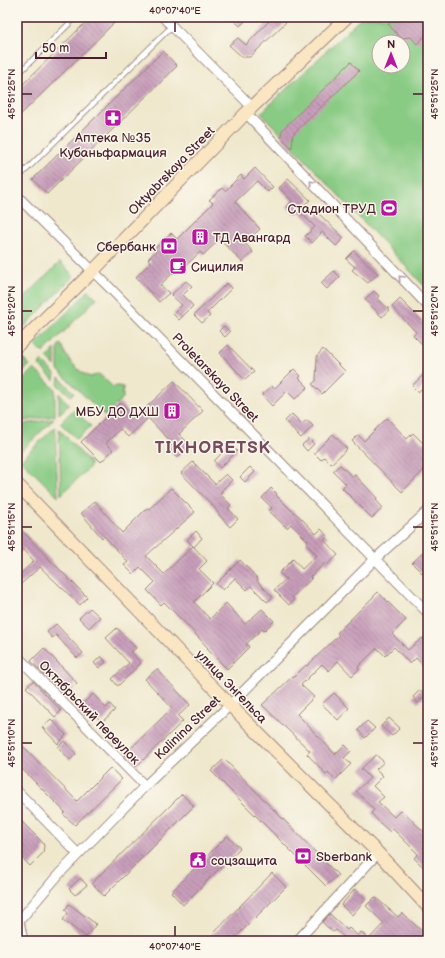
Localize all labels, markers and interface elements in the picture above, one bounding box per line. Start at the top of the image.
text: 40°07'40"E [149,5,201,17]
scale bar [36,34,106,60]
north arrow [371,34,411,74]
text: N [387,38,395,51]
text: 50 m [42,41,69,56]
text: 45°51'25"N [6,68,18,120]
text: 45°51'25"N [429,68,441,120]
pharmacy icon: Аптека №35 Кубаньфармация [103,108,123,128]
street label: Oktyabrskaya Street [125,123,218,218]
place label: Аптека №35 Кубаньфармация [59,130,167,161]
one-way arrow [309,180,317,188]
sports icon: Стадион ТРУД [379,198,399,218]
place label: Стадион ТРУД [287,201,376,217]
building icon: ТД Авангард [190,227,210,247]
place label: ТД Авангард [213,230,290,246]
bank icon: Сбербанк [159,236,179,256]
place label: Сбербанк [96,239,156,255]
cafe icon: Сицилия [168,256,188,276]
place label: Сицилия [191,259,244,275]
one-way arrow [398,275,406,283]
text: 45°51'20"N [6,285,18,337]
text: 45°51'20"N [429,285,441,337]
street label: Proletarskaya Street [169,330,262,426]
building icon: МБУ ДО ДХШ [162,401,182,421]
place label: МБУ ДО ДХШ [76,404,159,420]
district label: TIKHORETSK [155,438,271,458]
text: 45°51'15"N [6,503,18,552]
text: 45°51'15"N [429,503,441,552]
street label: улица Энгельса [192,647,271,727]
street label: Октябрьский переулок [35,657,143,768]
street label: Kalinina Street [151,692,224,763]
text: 45°51'10"N [6,718,18,768]
text: 45°51'10"N [429,718,441,768]
bank icon: Sberbank [293,846,313,866]
place label: Sberbank [316,849,373,865]
public building icon: соцзащита [188,850,208,870]
place label: соцзащита [211,853,277,869]
text: 40°07'40"E [149,941,201,953]

